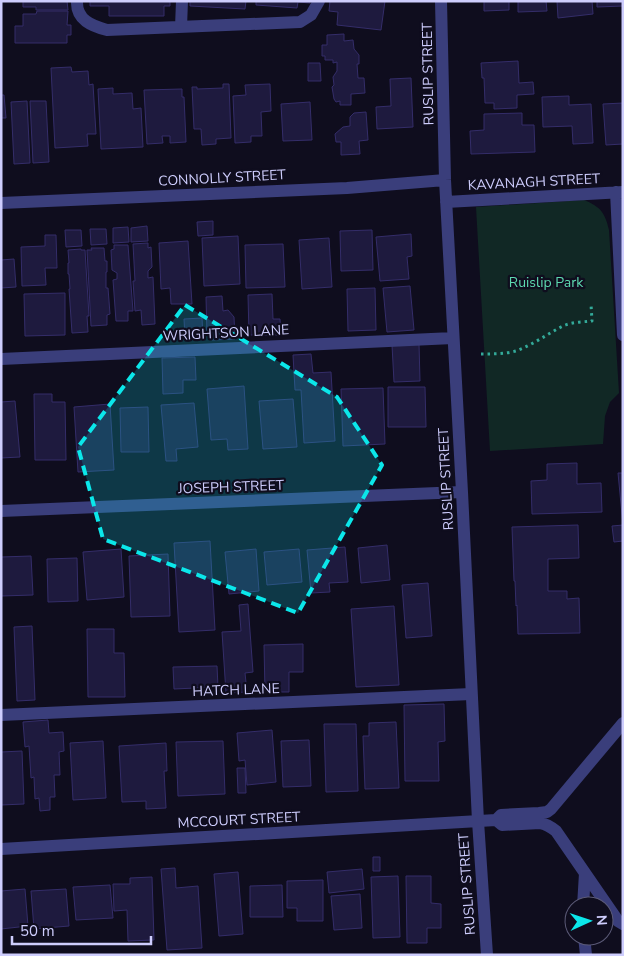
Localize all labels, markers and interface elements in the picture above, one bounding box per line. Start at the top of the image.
street label: RUSLIP STREET [418,22,438,125]
street label: CONNOLLY STREET [158,165,287,191]
street label: KAVANAGH STREET [467,169,601,195]
park label: Ruislip Park [509,273,584,292]
street label: WRIGHTSON LANE [162,320,290,346]
street label: RUSLIP STREET [434,427,458,531]
street label: JOSEPH STREET [177,476,285,498]
street label: HATCH LANE [192,679,280,701]
street label: MCCOURT STREET [177,807,301,833]
street label: RUSLIP STREET [454,832,480,936]
north arrow [564,896,614,946]
scale bar [12,914,151,946]
text: N [592,915,611,926]
text: 50 m [20,921,55,941]

